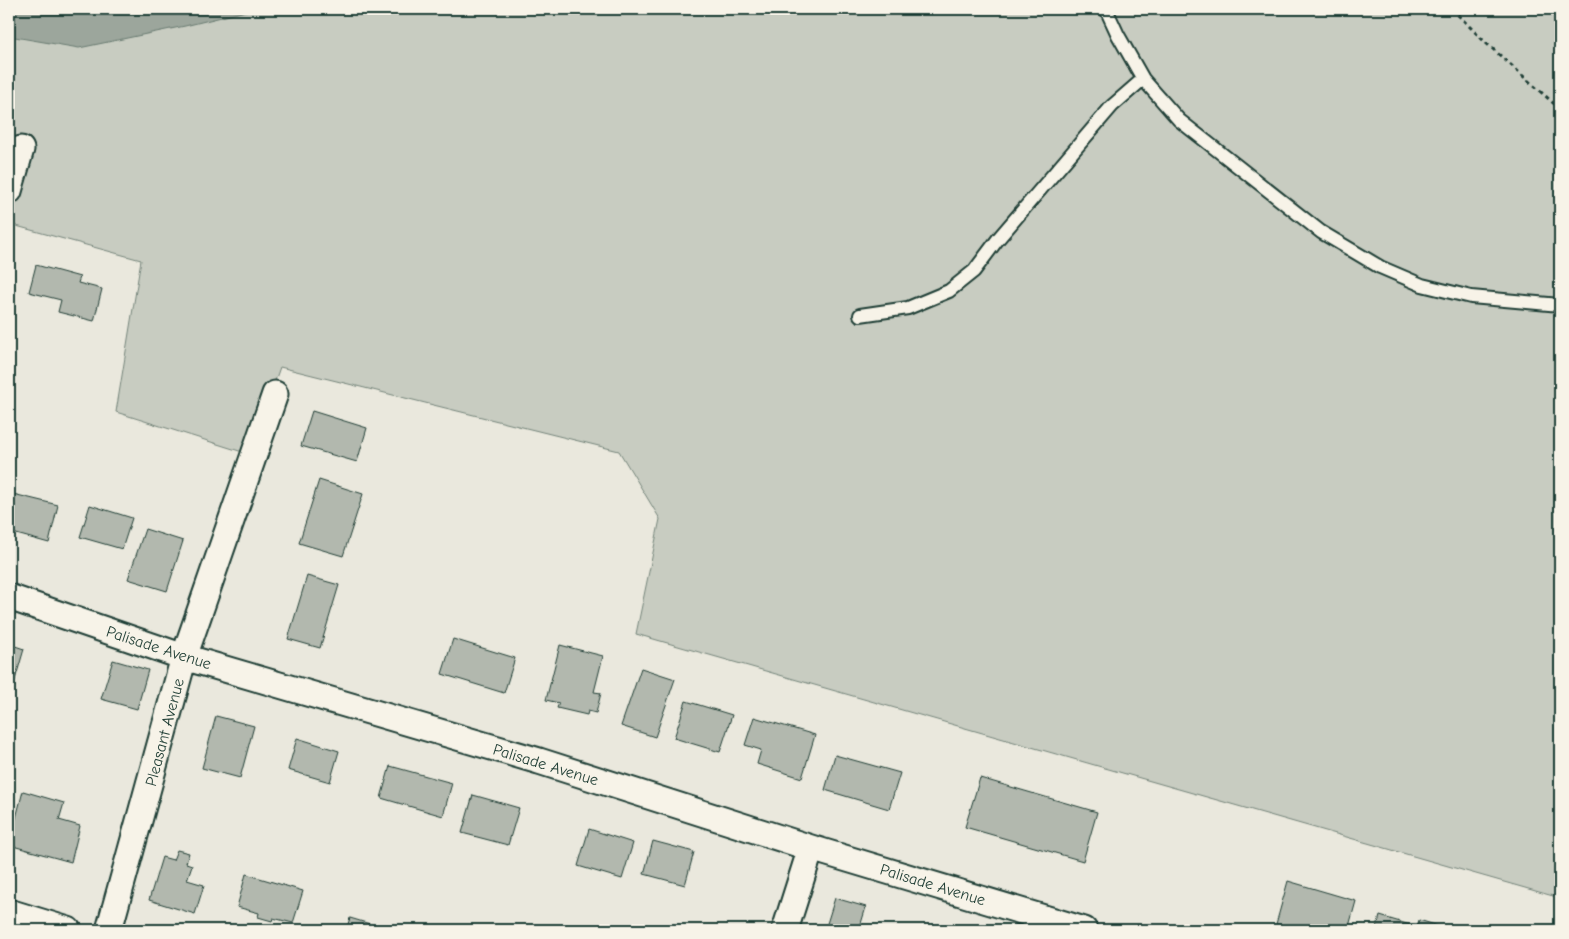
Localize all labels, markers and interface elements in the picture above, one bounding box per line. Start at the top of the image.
street label: Palisade Avenue [104,623,213,673]
street label: Pleasant Avenue [142,676,188,788]
street label: Palisade Avenue [491,740,601,790]
street label: Palisade Avenue [878,860,988,910]

